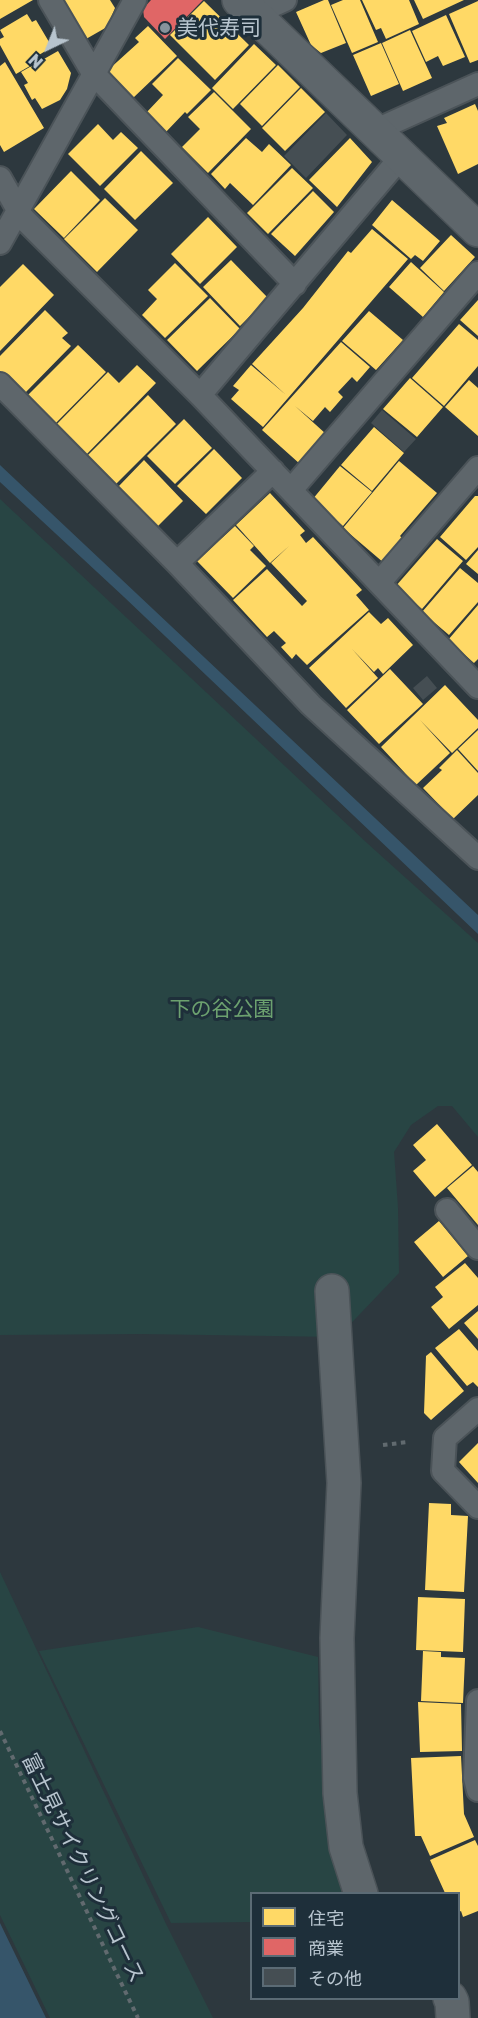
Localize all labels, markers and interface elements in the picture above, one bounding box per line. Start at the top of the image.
place label: 美代寿司 [177,15,261,41]
north arrow [18,18,78,78]
marker: 美代寿司 [158,21,172,35]
text: N [24,50,47,73]
park label: 下の谷公園 [170,996,274,1022]
street label: 富士見サイクリングコース [16,1749,150,1987]
legend [250,1892,460,2000]
text: 住宅 [308,1907,344,1929]
text: 商業 [308,1937,344,1959]
text: その他 [308,1967,362,1989]

